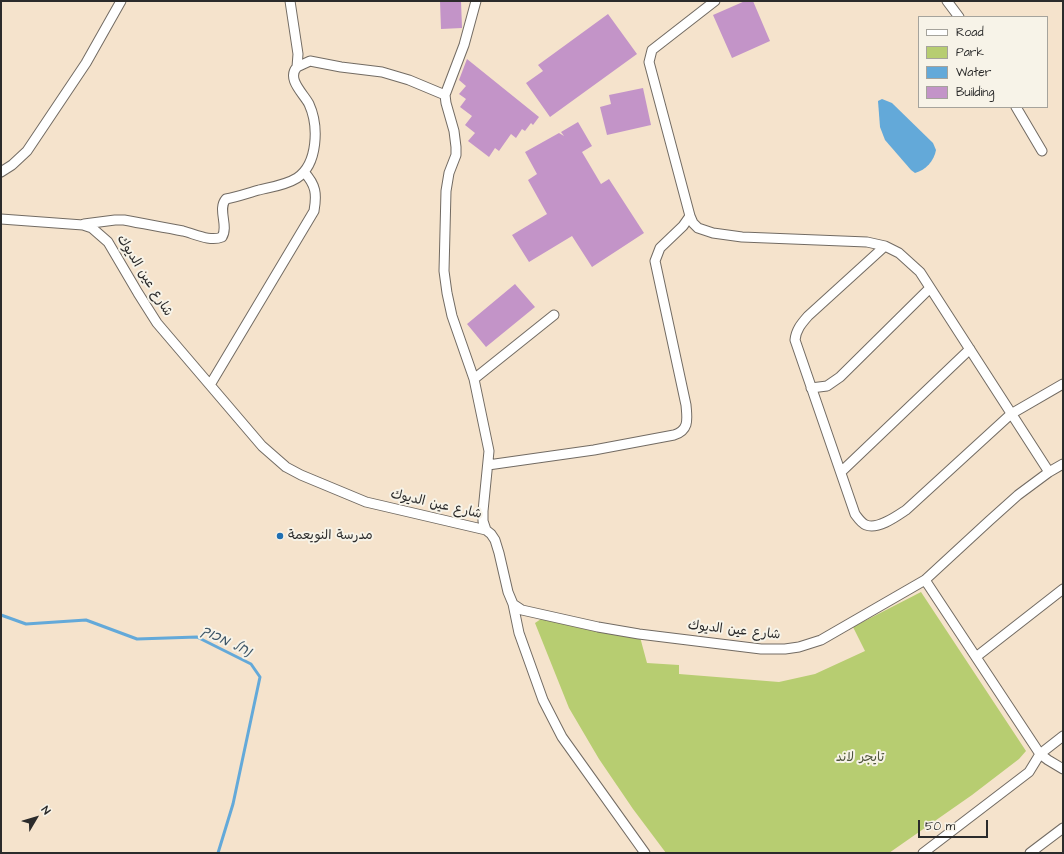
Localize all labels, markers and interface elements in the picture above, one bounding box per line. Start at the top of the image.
legend [918,16,1048,108]
text: Road [956,24,984,41]
text: Park [956,44,984,61]
text: Water [956,64,991,81]
text: Building [956,84,994,101]
street label: شارع عين الديوك [113,232,175,320]
street label: شارع عين الديوك [389,487,483,523]
place label: مدرسة النويعمة [288,528,373,544]
marker: مدرسة النويعمة [275,531,285,541]
street label: شارع عين الديوك [687,618,781,644]
water label: נחל מכוך [198,623,254,661]
park label: تايجر لاند [836,750,884,766]
north arrow [16,798,56,838]
text: N [38,803,54,818]
scale bar [920,812,990,838]
text: 50 m [925,818,955,835]

